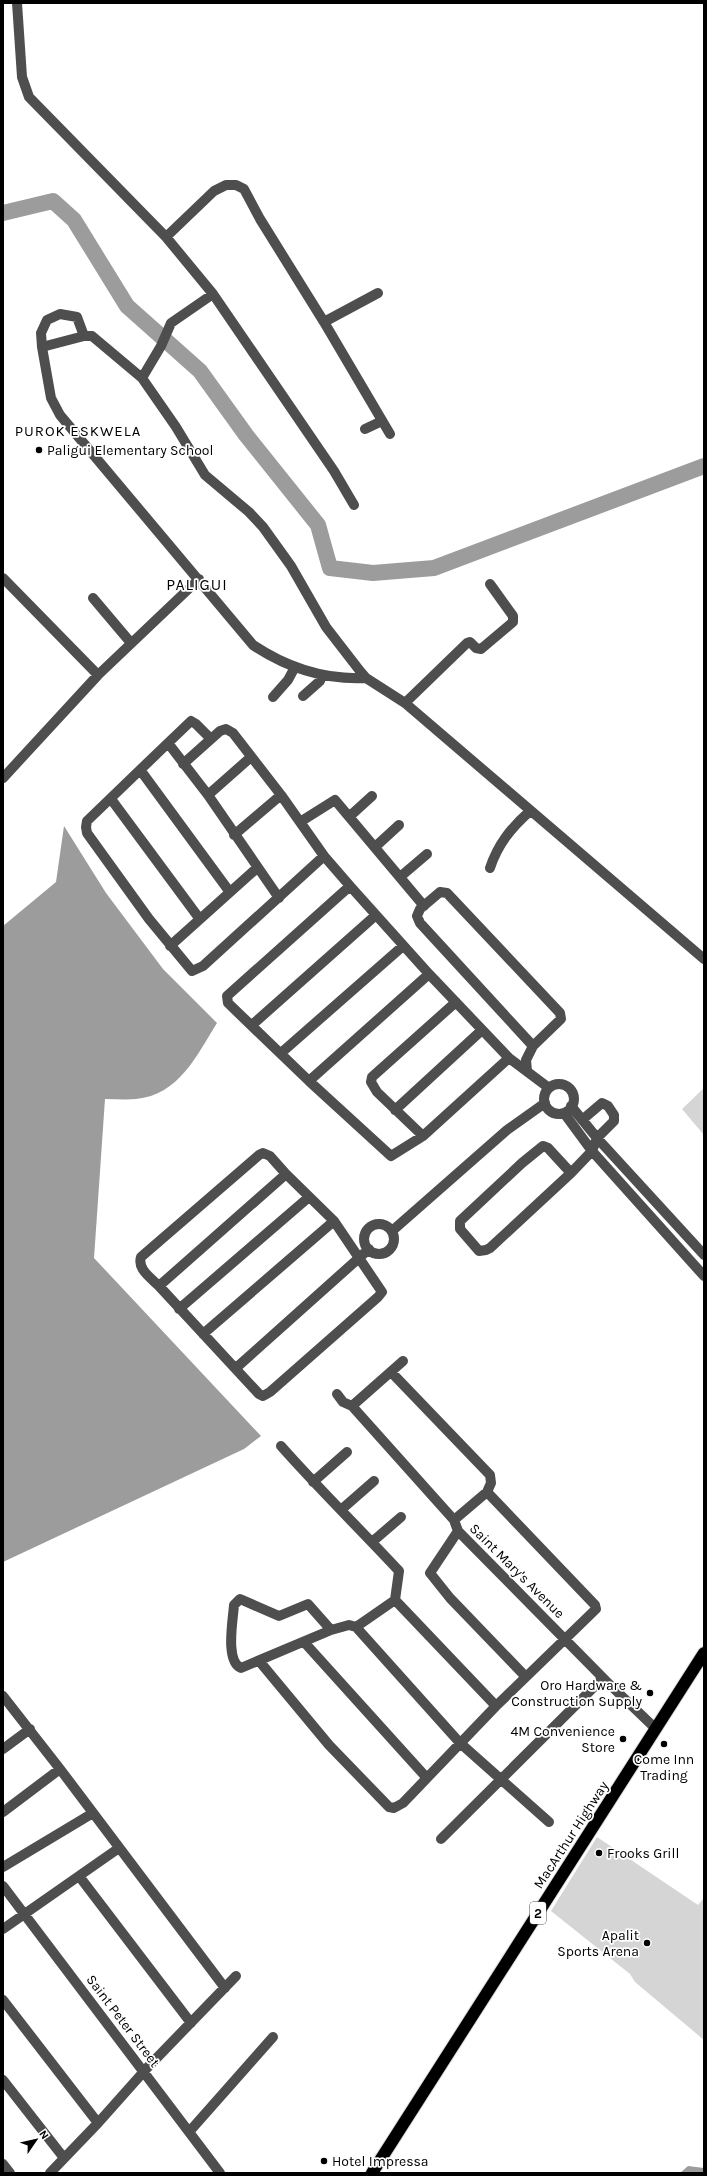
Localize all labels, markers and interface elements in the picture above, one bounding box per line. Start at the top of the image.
district label: PUROK ESKWELA [15,422,141,440]
place label: Paligui Elementary School [47,442,213,459]
marker: Paligui Elementary School [34,445,44,455]
district label: PALIGUI [166,575,228,594]
street label: Saint Mary's Avenue [466,1520,568,1622]
place label: Oro Hardware & Construction Supply [511,1677,642,1710]
marker: Oro Hardware & Construction Supply [645,1688,655,1698]
place label: 4M Convenience Store [510,1723,615,1756]
marker: 4M Convenience Store [618,1734,628,1744]
marker: Come Inn Trading [659,1739,669,1749]
place label: Come Inn Trading [634,1751,694,1784]
street label: MacArthur Highway [530,1778,612,1892]
place label: Frooks Grill [607,1845,679,1862]
marker: Frooks Grill [594,1848,604,1858]
road number: 2 [530,1902,546,1924]
place label: Apalit Sports Arena [557,1927,639,1960]
marker: Apalit Sports Arena [642,1938,652,1948]
street label: Saint Peter Street [83,1971,163,2071]
north arrow [16,2120,56,2160]
text: N [36,2128,51,2142]
place label: Hotel Impressa [332,2153,429,2170]
marker: Hotel Impressa [319,2156,329,2166]

